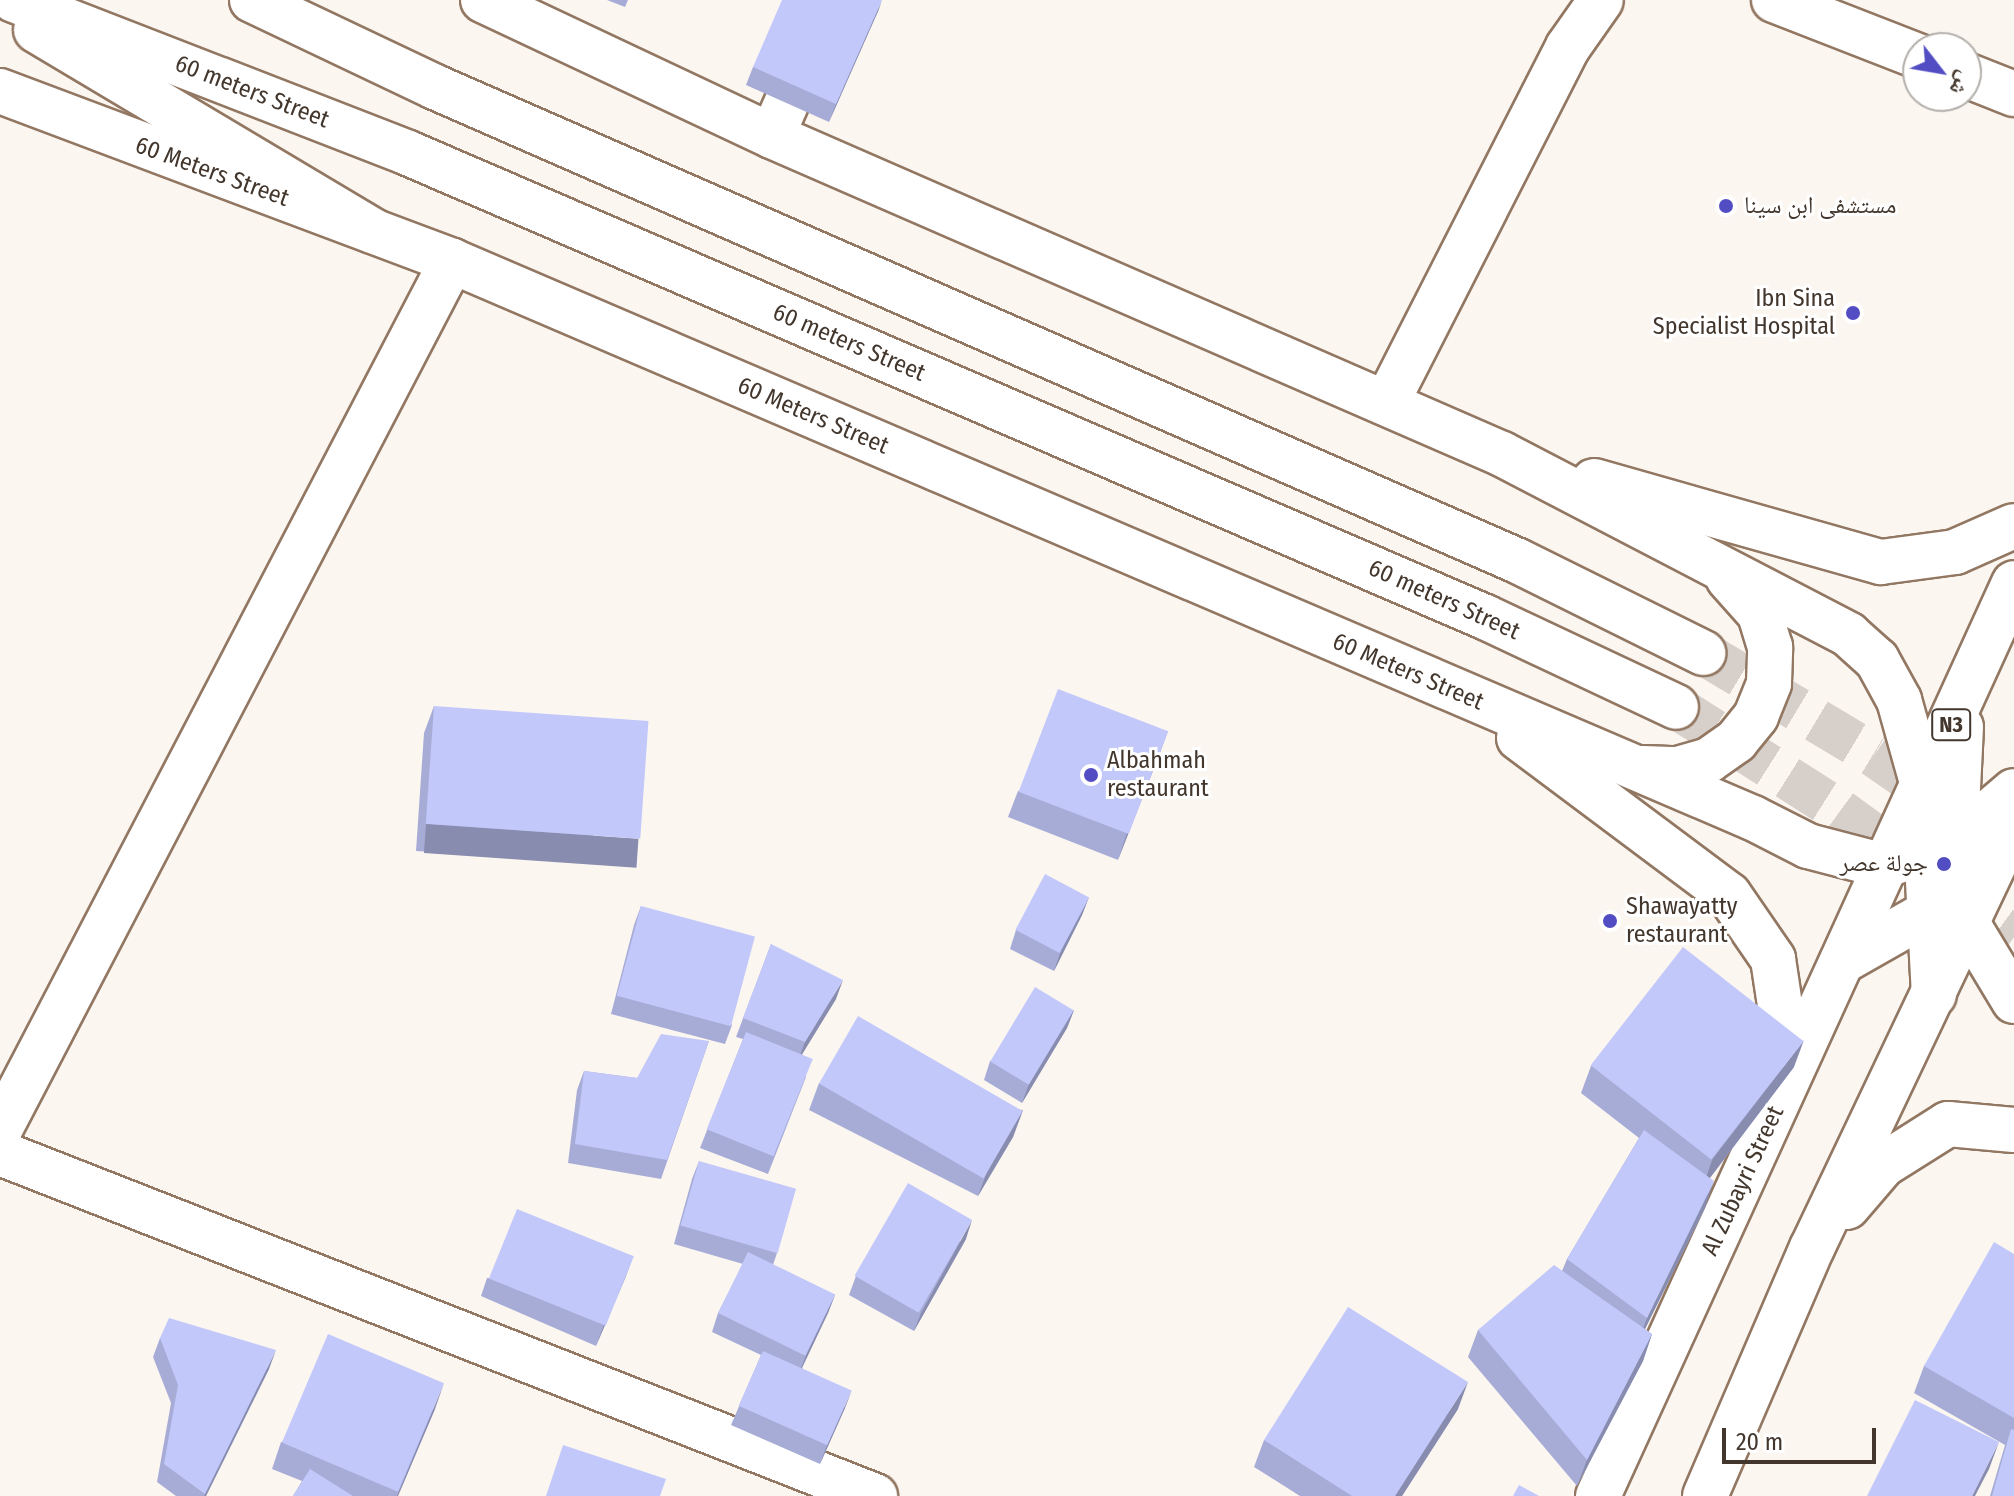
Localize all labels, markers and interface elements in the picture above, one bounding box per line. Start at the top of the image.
north arrow [1902,32,1982,112]
street label: 60 meters Street [171,49,333,135]
text: ش [1944,67,1979,101]
street label: 60 Meters Street [131,131,293,213]
place label: مستشفى ابن سينا [1744,192,1896,220]
marker: مستشفى ابن سينا [1715,195,1737,217]
place label: Ibn Sina Specialist Hospital [1653,285,1835,341]
street label: 60 meters Street [769,298,929,388]
marker: Ibn Sina Specialist Hospital [1842,302,1864,324]
street label: 60 Meters Street [733,371,893,461]
street label: 60 meters Street [1364,554,1524,646]
street label: 60 Meters Street [1328,627,1488,717]
road number: N3 [1931,707,1971,743]
place label: Albahmah restaurant [1107,747,1209,803]
marker: Albahmah restaurant [1082,766,1100,784]
place label: جولة عصر [1839,850,1928,878]
marker: جولة عصر [1935,855,1953,873]
place label: Shawayatty restaurant [1626,893,1737,949]
marker: Shawayatty restaurant [1601,912,1619,930]
street label: Al Zubayri Street [1696,1102,1790,1260]
scale bar [1726,1412,1880,1462]
text: 20 m [1736,1428,1783,1456]

